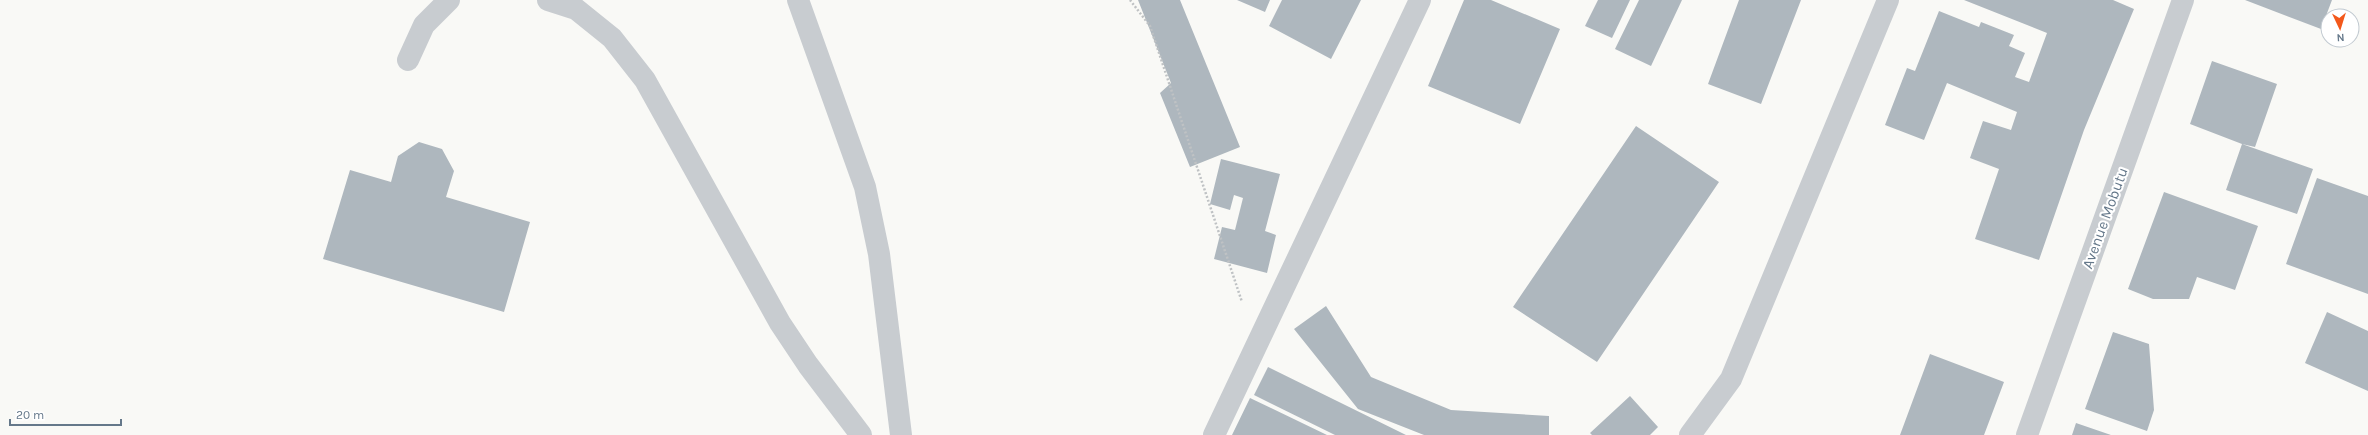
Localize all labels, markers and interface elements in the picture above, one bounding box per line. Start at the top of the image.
north arrow [2320,8,2360,48]
text: N [2336,31,2345,44]
street label: Avenue Mobutu [2078,165,2132,271]
scale bar [10,401,121,427]
text: 20 m [16,408,44,422]

